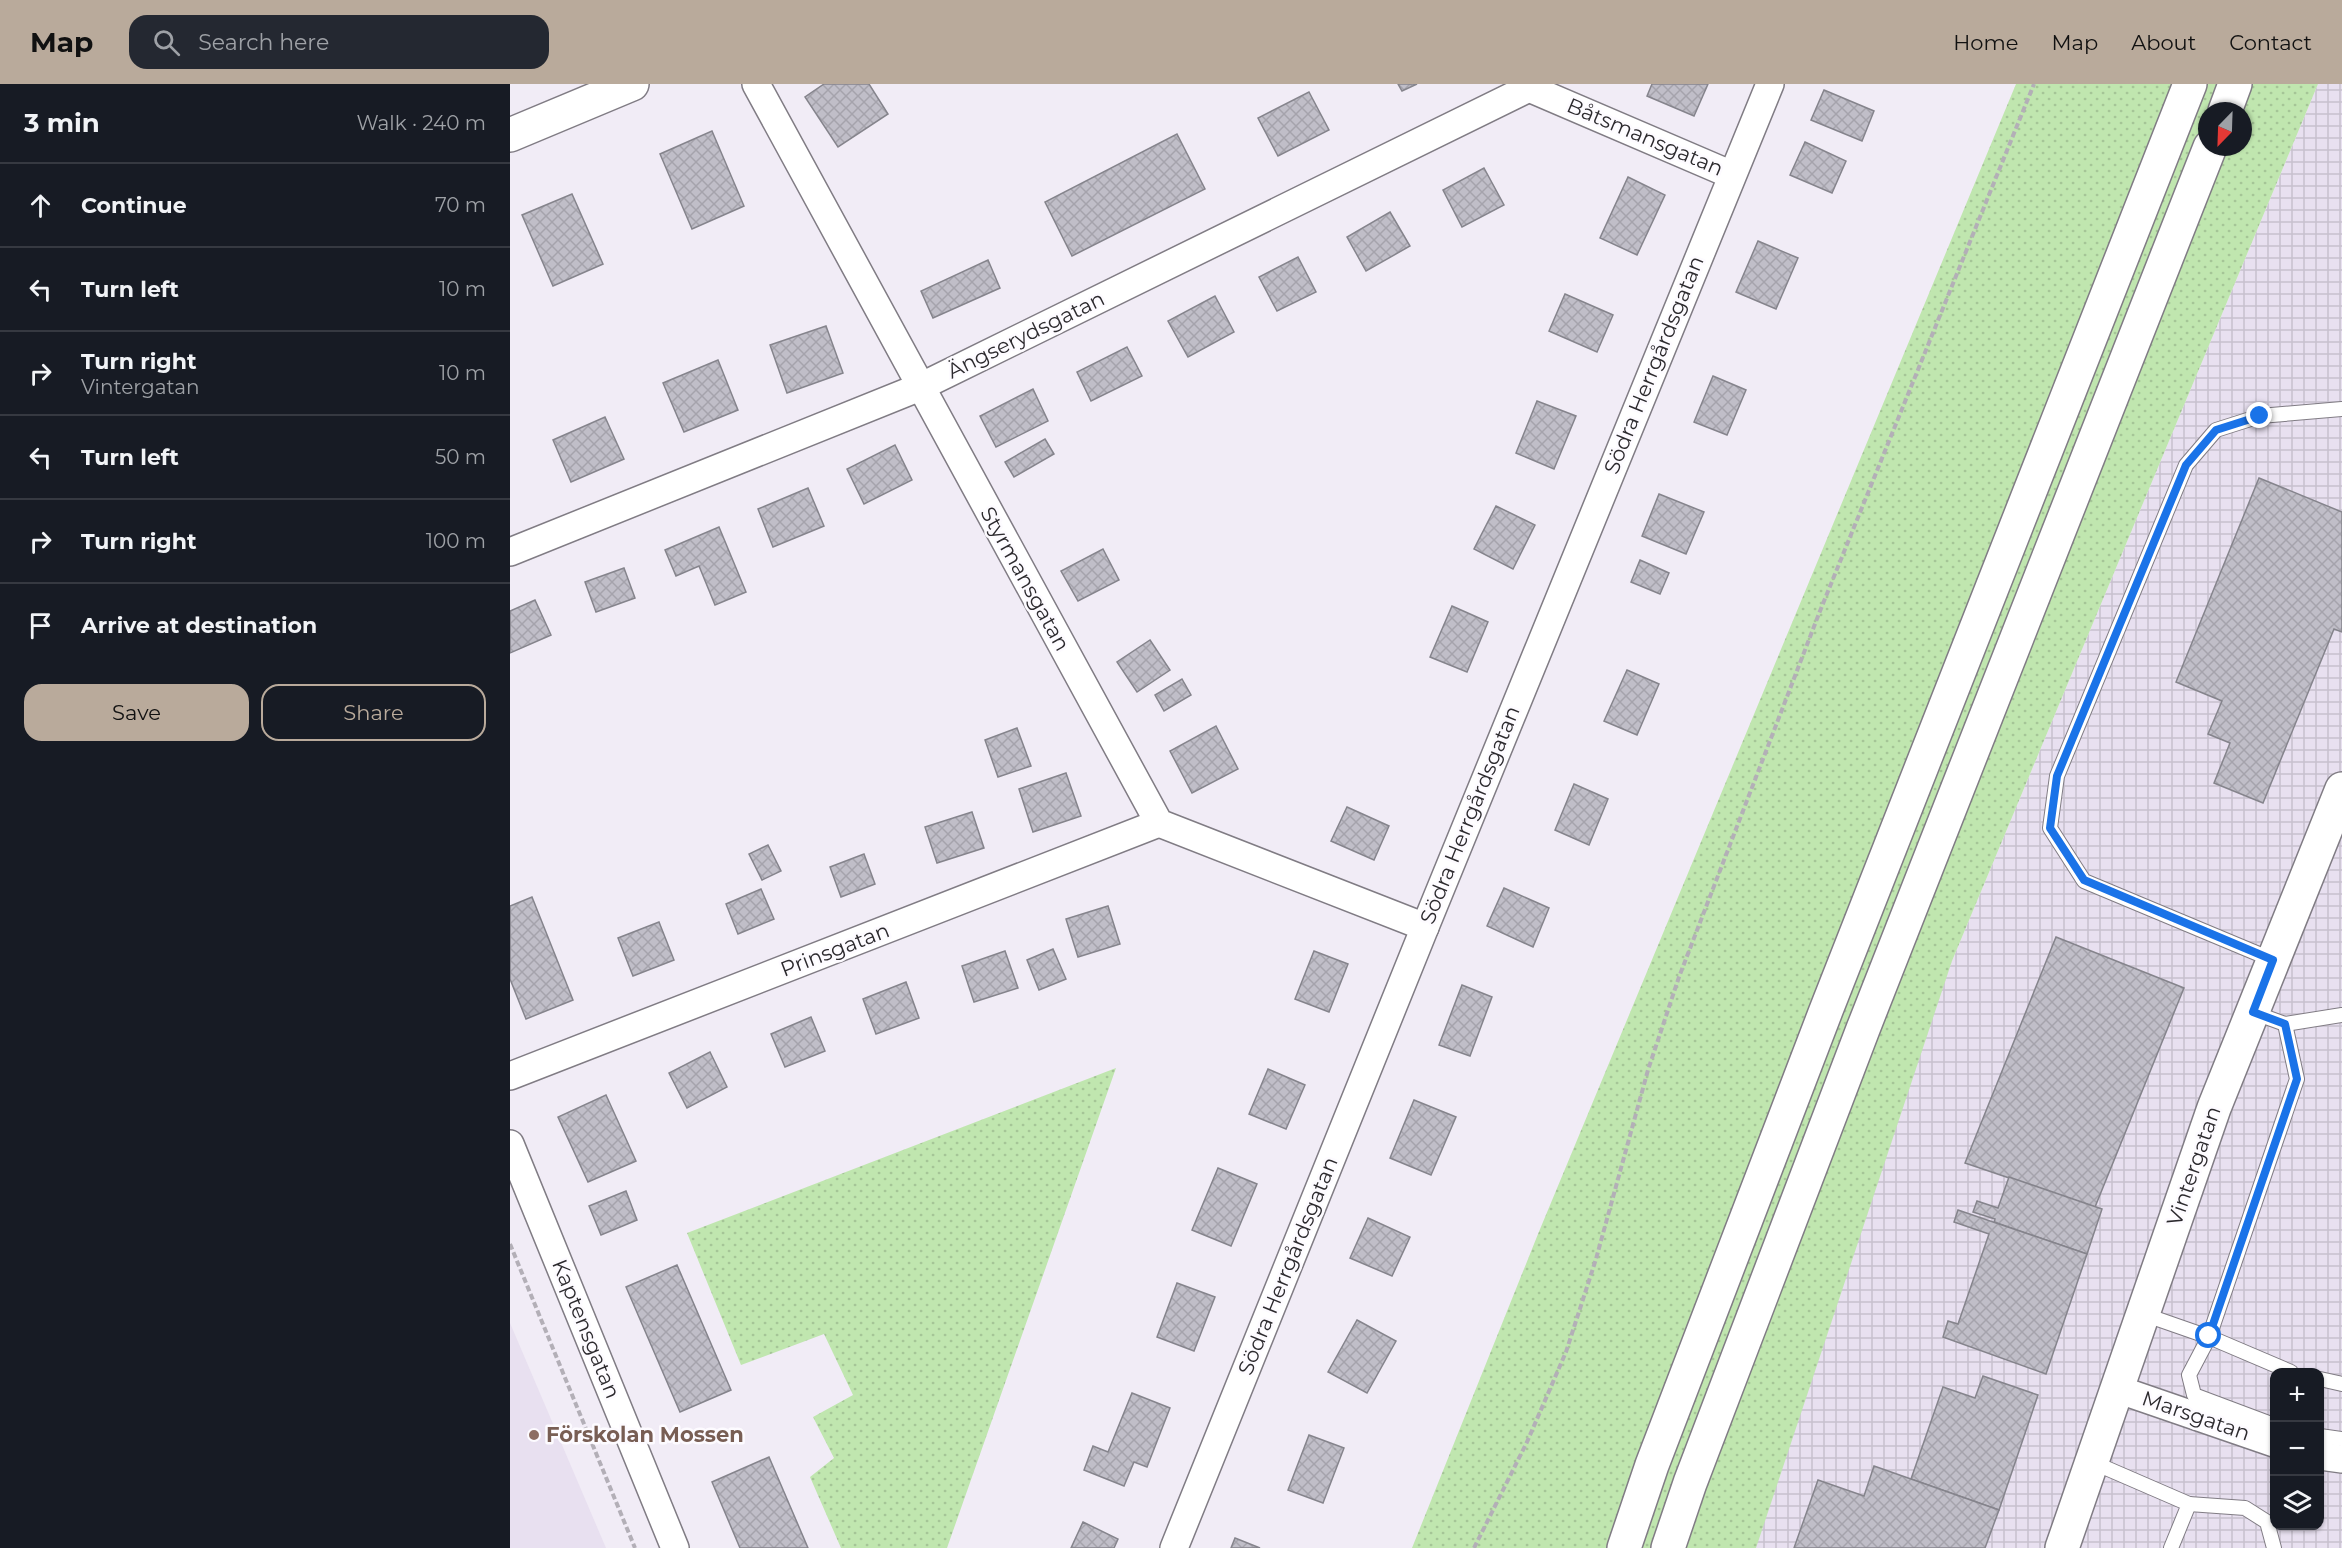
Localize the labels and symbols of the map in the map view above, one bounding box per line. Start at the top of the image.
street label: Båtsmansgatan [1563,92,1727,181]
north arrow [2198,102,2252,156]
street label: Södra Herrgårdsgatan [1598,252,1709,477]
street label: Ängserydsgatan [943,286,1109,383]
route end [2246,402,2272,428]
street label: Styrmansgatan [975,502,1075,655]
street label: Södra Herrgårdsgatan [1414,702,1525,927]
street label: Prinsgatan [777,917,893,982]
street label: Vintergatan [2161,1103,2226,1229]
street label: Södra Herrgårdsgatan [1232,1153,1343,1378]
street label: Kaptensgatan [547,1256,626,1402]
route start [2195,1322,2221,1348]
street label: Marsgatan [2139,1385,2253,1446]
place label: Förskolan Mossen [546,1422,744,1447]
marker: Förskolan Mossen [527,1428,541,1442]

